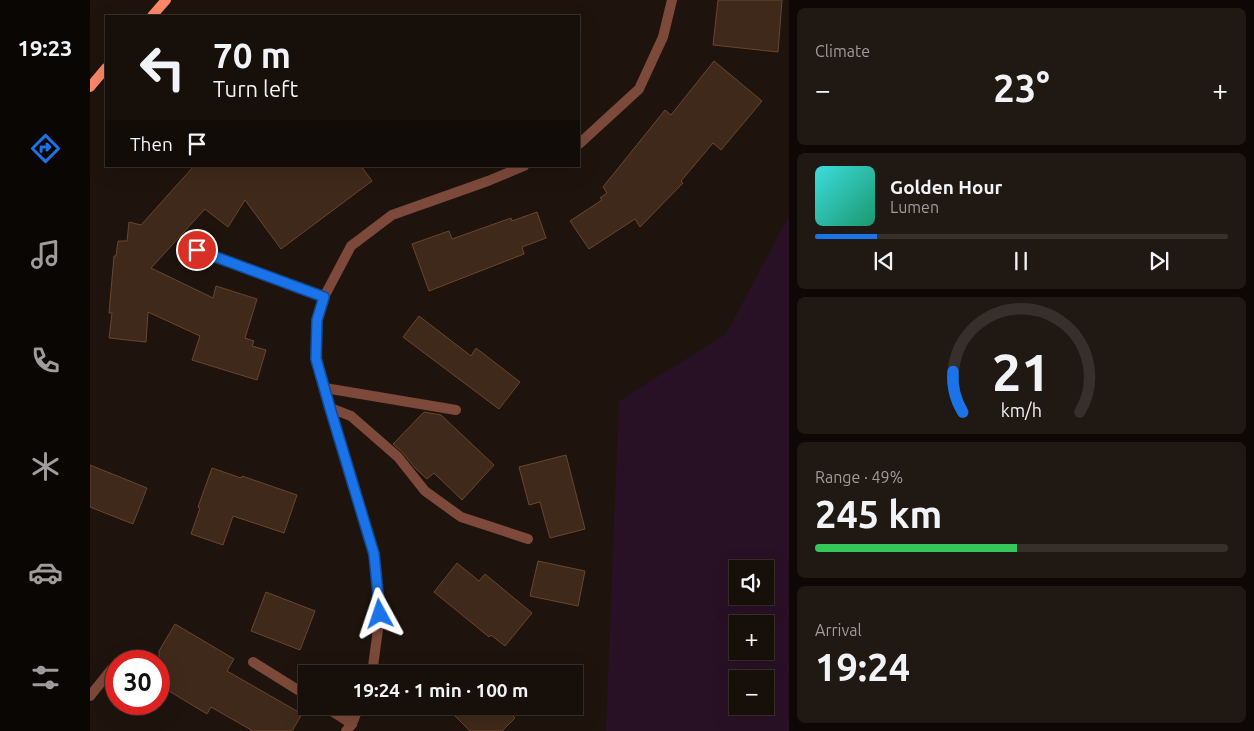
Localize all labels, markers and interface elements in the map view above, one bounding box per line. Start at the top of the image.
text: 19:23 [17,35,73,60]
icon: left [130,35,195,100]
text: 70 m [213,35,291,75]
text: Climate [815,42,870,60]
text: 23° [993,67,1050,109]
text: − [815,74,831,105]
text: + [1212,74,1228,105]
text: Turn left [213,76,298,101]
icon: arrive [183,130,211,158]
icon: directions [28,131,63,166]
text: Then [130,133,173,155]
text: Golden Hour [890,176,1002,198]
text: Lumen [890,198,939,216]
pin [176,229,218,271]
icon: arrive [183,236,211,264]
icon: music [28,237,63,272]
icon: previous [870,247,898,275]
icon: pause [1007,247,1035,275]
icon: next [1145,247,1173,275]
icon: phone [28,343,63,378]
text: 21 [992,343,1051,401]
text: km/h [1001,400,1042,420]
icon: climate [28,449,63,484]
text: Range · 49% [815,468,903,486]
text: 245 km [815,493,942,535]
icon: car [28,555,63,590]
map controls [729,560,774,715]
button: sound [729,560,774,605]
position arrow [353,587,405,639]
button: + [729,615,774,660]
text: Arrival [815,621,862,639]
text: 19:24 [815,646,910,688]
speed limit sign: 30 [105,650,170,715]
icon: filters [28,660,63,695]
button: − [729,670,774,715]
text: 19:24 · 1 min · 100 m [353,679,528,701]

